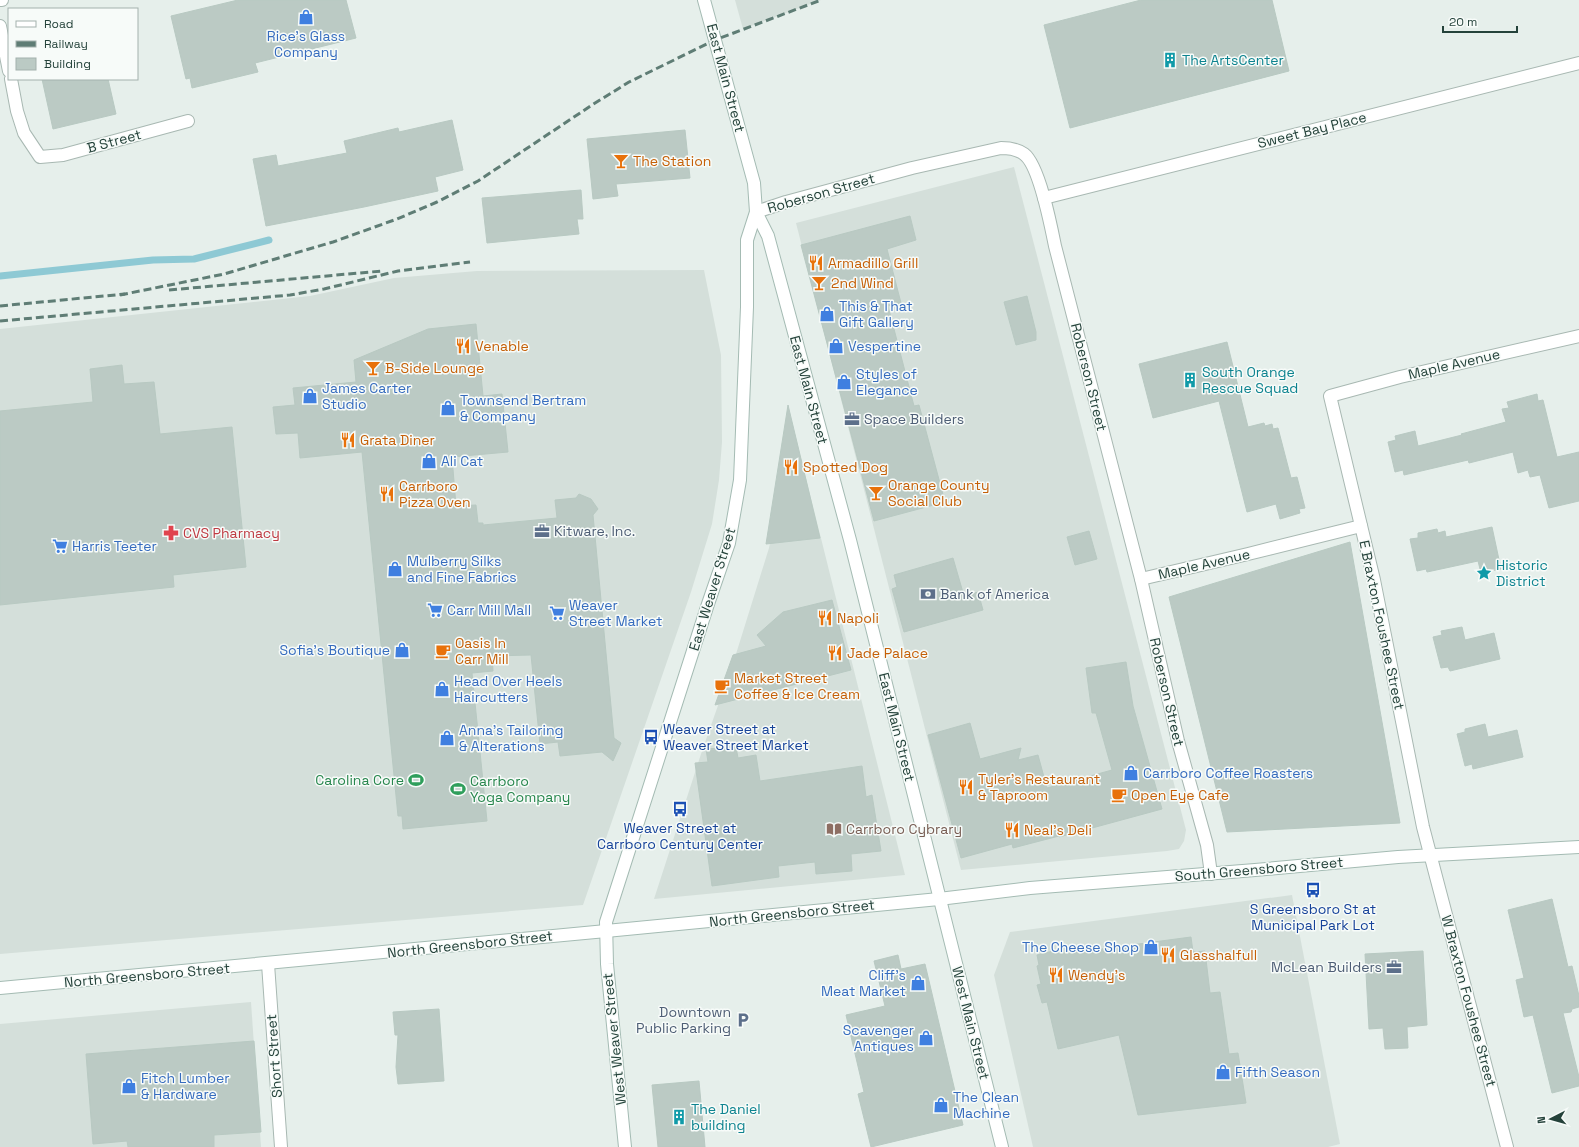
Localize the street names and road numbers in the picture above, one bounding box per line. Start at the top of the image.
street label: East Main Street [703,22,749,134]
street label: Sweet Bay Place [1256,108,1368,152]
street label: B Street [85,125,143,157]
street label: Roberson Street [765,169,877,217]
street label: Roberson Street [1067,321,1111,433]
street label: East Main Street [786,334,832,446]
street label: Maple Avenue [1406,345,1502,383]
street label: East Weaver Street [685,525,739,653]
street label: E Braxton Foushee Street [1355,539,1409,711]
street label: Maple Avenue [1156,545,1252,583]
street label: Roberson Street [1146,636,1188,748]
street label: East Main Street [875,671,919,783]
street label: South Greensboro Street [1174,853,1344,885]
street label: North Greensboro Street [708,895,876,931]
street label: W Braxton Foushee Street [1437,913,1501,1089]
street label: North Greensboro Street [386,926,554,962]
street label: North Greensboro Street [63,959,231,991]
street label: West Main Street [948,964,994,1082]
street label: West Weaver Street [598,972,630,1106]
street label: Short Street [262,1014,286,1098]

